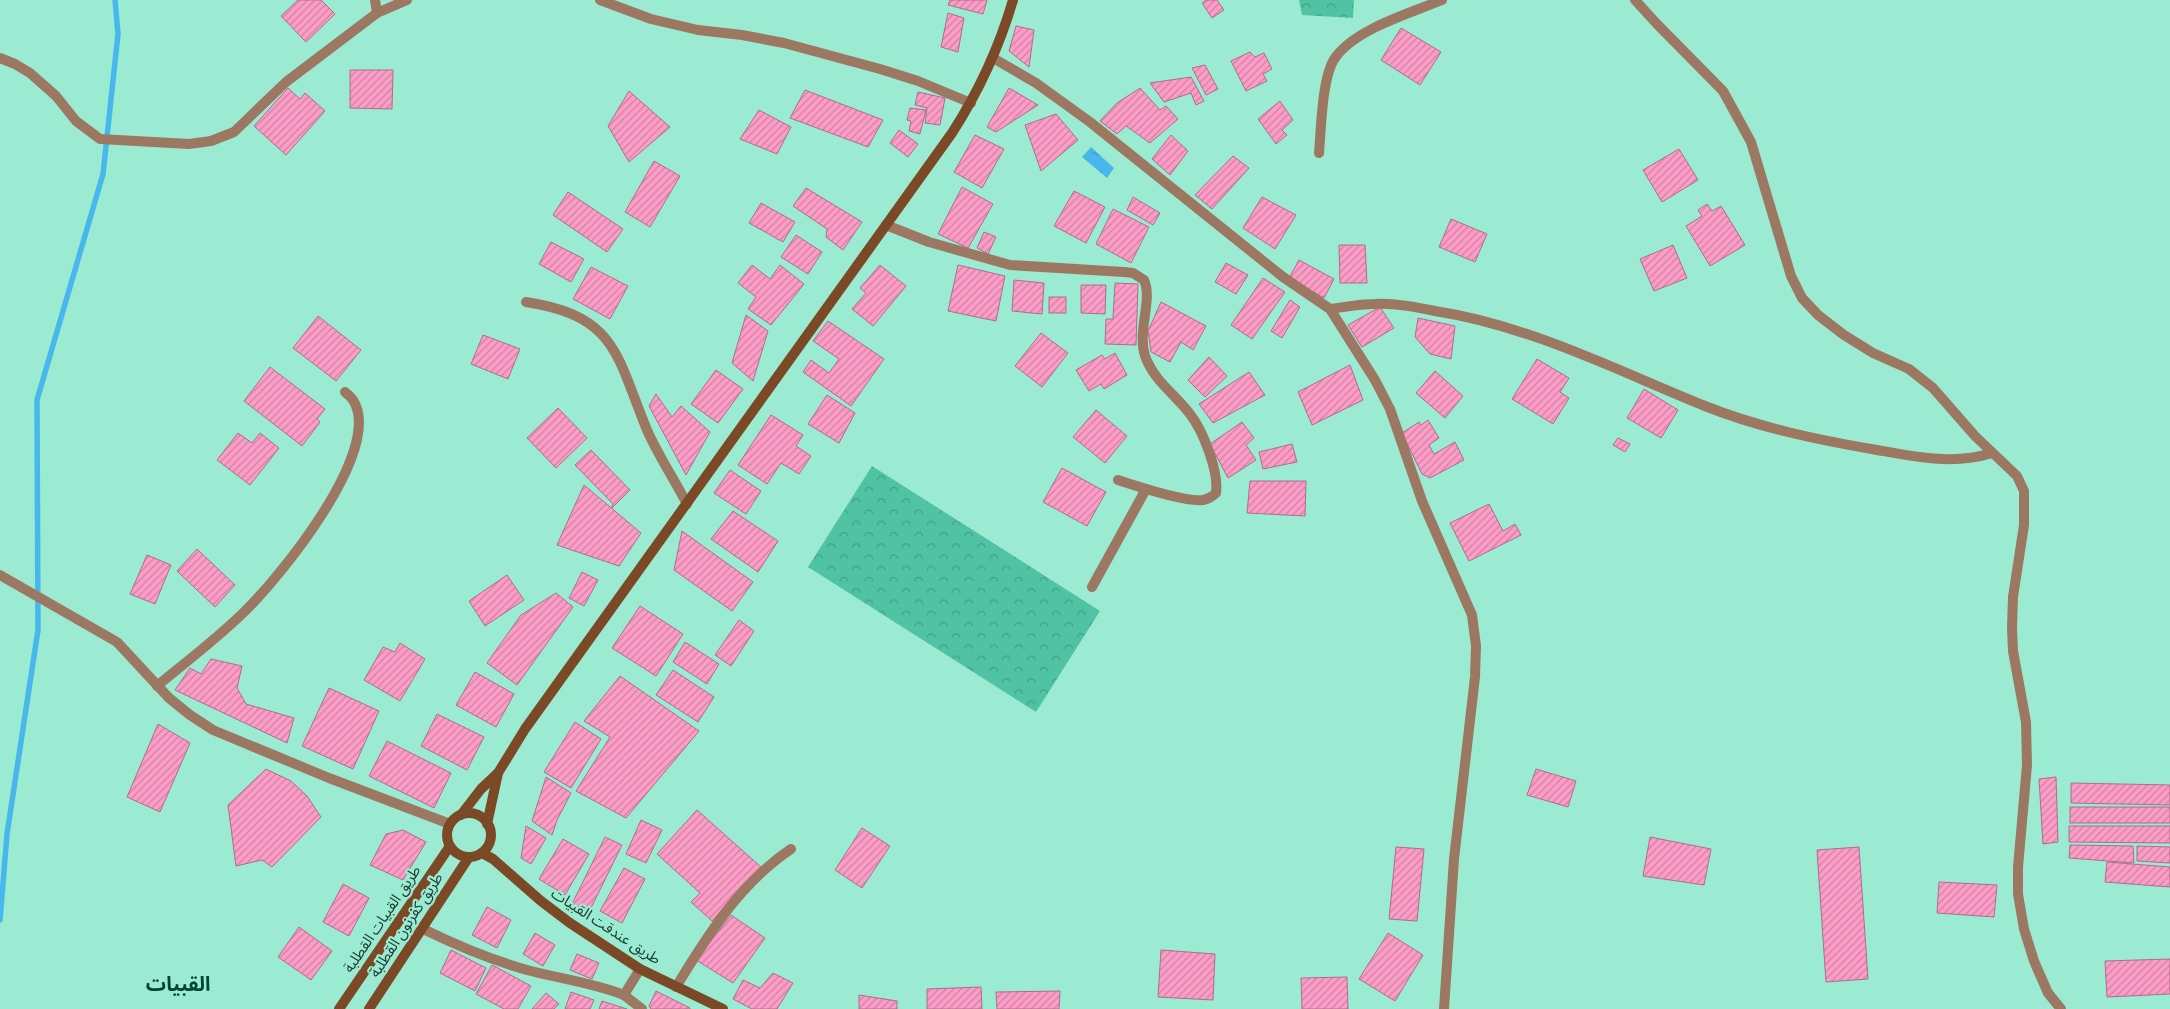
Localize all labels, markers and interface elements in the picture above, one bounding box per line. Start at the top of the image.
street label: طريق القبيات القطلبة [338,861,425,977]
street label: طريق كفرنون القطلبة [364,868,447,981]
street label: طريق عندقت القبيات [547,882,665,969]
district label: القبيات [146,970,210,997]

